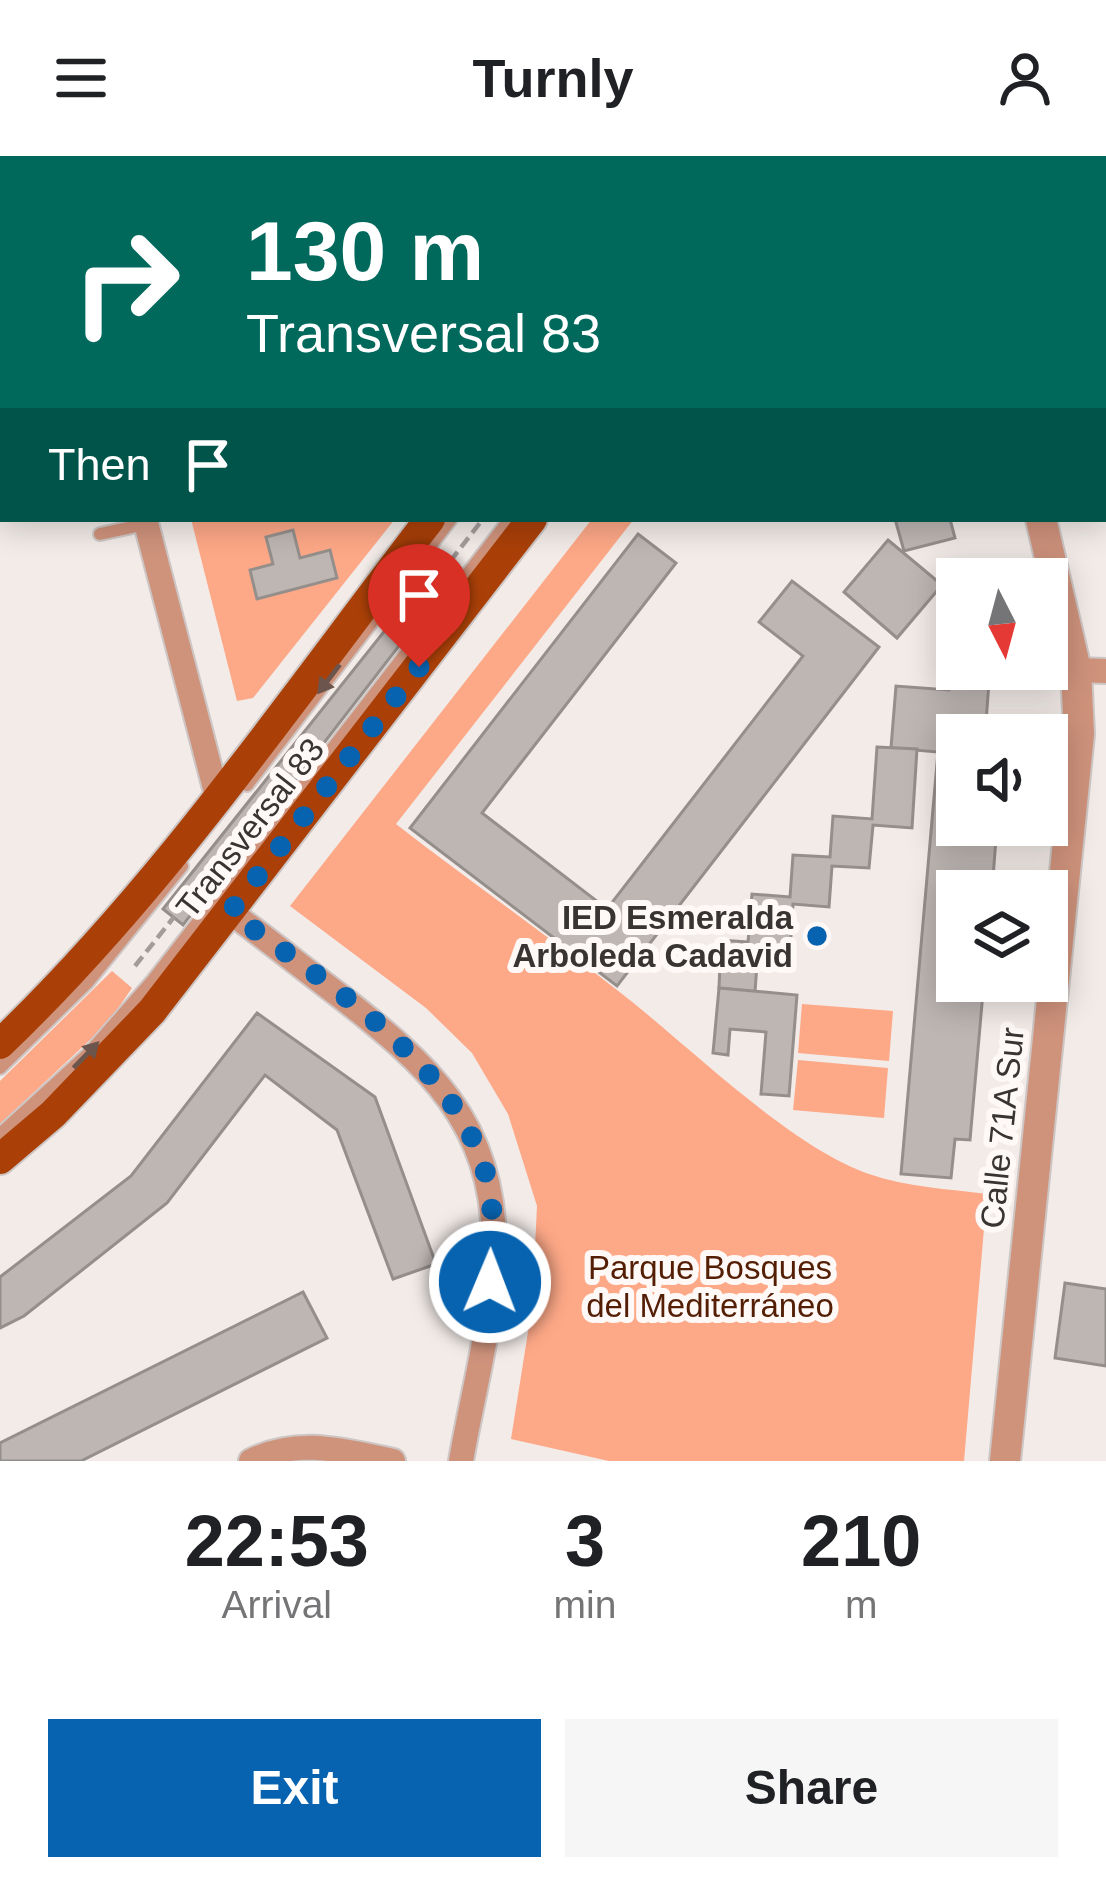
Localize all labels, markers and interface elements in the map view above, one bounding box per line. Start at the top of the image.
icon: menu [48,45,114,111]
icon: person [992,45,1058,111]
text: Turnly [473,48,634,108]
icon: right [48,204,204,360]
text: 130 m [246,204,484,298]
text: Transversal 83 [246,303,601,363]
icon: arrive [175,432,241,498]
text: Then [48,439,151,490]
pin [368,544,470,667]
north arrow [936,558,1068,690]
map controls [936,558,1068,1002]
icon: arrive [386,562,452,628]
one-way arrow [318,663,342,695]
button: sound [936,714,1068,846]
street label: Transversal 83 [169,731,331,925]
button: layers [936,870,1068,1002]
place label: IED Esmeralda Arboleda Cadavid [512,899,794,974]
marker: IED Esmeralda Arboleda Cadavid [804,923,830,949]
street label: Calle 71A Sur [973,1026,1031,1230]
one-way arrow [72,1041,100,1070]
position arrow [427,1219,553,1345]
park label: Parque Bosques del Mediterráneo [586,1249,834,1324]
text: 22:53 [185,1501,369,1581]
text: 3 [565,1501,605,1581]
text: 210 [801,1501,921,1581]
text: Arrival [222,1583,332,1626]
text: min [554,1583,616,1626]
text: m [845,1583,877,1626]
button: Exit [48,1719,541,1857]
button: Share [565,1719,1058,1857]

